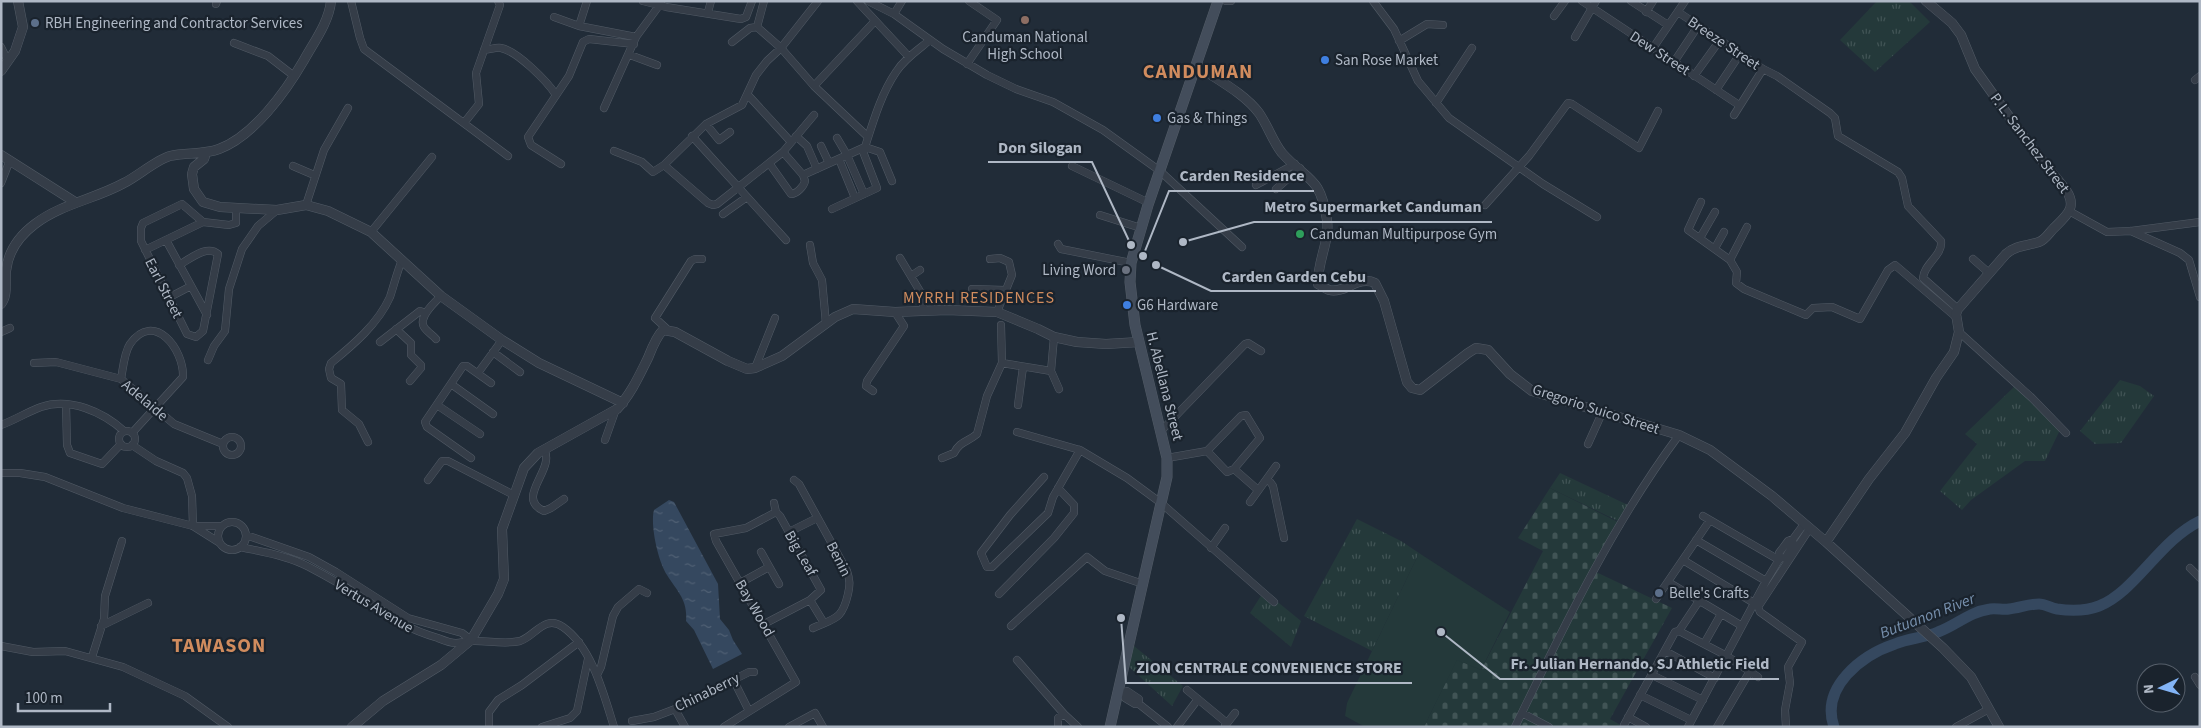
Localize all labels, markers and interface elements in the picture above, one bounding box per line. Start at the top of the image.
street label: Breeze Street [1683,11,1764,75]
place label: RBH Engineering and Contractor Services [45,13,303,34]
marker: Canduman National High School [1019,14,1031,26]
marker: RBH Engineering and Contractor Services [29,17,41,29]
street label: Dew Street [1625,26,1694,81]
place label: Canduman National High School [962,27,1088,65]
place label: San Rose Market [1335,50,1438,71]
marker: San Rose Market [1319,54,1331,66]
district label: CANDUMAN [1143,58,1253,86]
street label: P. L. Sanchez Street [1985,89,2074,198]
place label: Gas & Things [1167,108,1247,129]
marker: Gas & Things [1151,112,1163,124]
callout: Don Silogan [988,131,1092,162]
text: Don Silogan [998,137,1082,159]
callout: Carden Residence [1169,160,1314,191]
text: Carden Residence [1179,165,1305,187]
callout: Metro Supermarket Canduman [1254,191,1492,222]
text: Metro Supermarket Canduman [1264,196,1482,218]
place label: Canduman Multipurpose Gym [1310,224,1497,245]
marker: Canduman Multipurpose Gym [1294,228,1306,240]
street label: Earl Street [139,254,188,322]
place label: Living Word [1042,260,1116,281]
callout: Carden Garden Cebu [1211,260,1376,291]
marker: Living Word [1120,264,1132,276]
text: Carden Garden Cebu [1222,266,1366,288]
district label: MYRRH RESIDENCES [903,287,1055,309]
place label: G6 Hardware [1137,295,1218,316]
marker: G6 Hardware [1121,299,1133,311]
street label: H. Abellana Street [1141,329,1188,443]
street label: Adelaide [117,375,172,426]
street label: Gregorio Suico Street [1530,379,1662,440]
street label: Big Leaf [779,527,822,580]
street label: Benin [821,538,856,580]
street label: Vertus Avenue [330,575,417,638]
street label: Bay Wood [730,576,779,641]
place label: Belle's Crafts [1669,583,1749,604]
marker: Belle's Crafts [1653,587,1665,599]
water label: Butuanon River [1876,587,1980,644]
district label: TAWASON [172,632,266,660]
callout: Fr. Julian Hernando, SJ Athletic Field [1500,648,1779,679]
callout: ZION CENTRALE CONVENIENCE STORE [1126,652,1412,683]
text: Fr. Julian Hernando, SJ Athletic Field [1511,653,1769,675]
text: ZION CENTRALE CONVENIENCE STORE [1136,657,1402,679]
north arrow [2136,663,2186,713]
street label: Chinaberry [671,668,743,717]
scale bar [18,680,110,712]
text: N [2139,684,2159,695]
text: 100 m [25,688,63,709]

